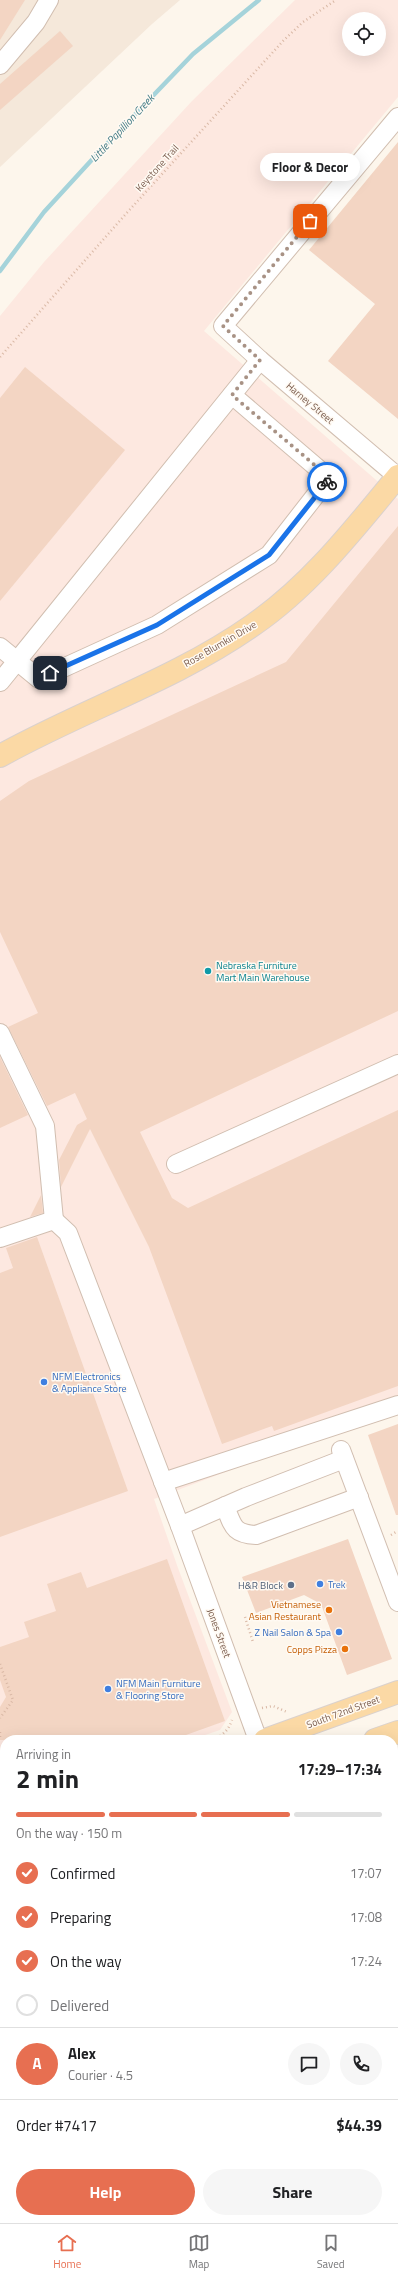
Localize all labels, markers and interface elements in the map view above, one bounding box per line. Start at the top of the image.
map controls [342,12,386,56]
button: locate [342,12,386,56]
water label: Little Papillion Creek [86,90,158,165]
street label: Keystone Trail [132,141,182,195]
callout: Floor & Decor [260,153,360,181]
text: Floor & Decor [272,157,348,177]
pin [293,204,327,238]
icon: bag [299,210,321,232]
street label: Harney Street [283,378,338,428]
courier [307,462,347,502]
icon: bike [316,471,338,493]
street label: Rose Blumkin Drive [181,617,259,671]
pin [33,656,67,690]
icon: home [39,662,61,684]
place label: Nebraska Furniture Mart Main Warehouse [216,958,310,985]
marker: Nebraska Furniture Mart Main Warehouse [203,966,213,976]
place label: NFM Electronics & Appliance Store [52,1369,127,1396]
marker: NFM Electronics & Appliance Store [39,1377,49,1387]
place label: Trek [328,1577,346,1592]
place label: H&R Block [238,1578,283,1593]
marker: Trek [315,1579,325,1589]
marker: H&R Block [286,1580,296,1590]
place label: Vietnamese Asian Restaurant [249,1597,321,1624]
marker: Vietnamese Asian Restaurant [324,1605,334,1615]
street label: Jones Street [203,1606,235,1660]
place label: Z Nail Salon & Spa [255,1625,331,1640]
marker: Z Nail Salon & Spa [334,1627,344,1637]
place label: Copps Pizza [287,1642,337,1657]
marker: Copps Pizza [340,1644,350,1654]
place label: NFM Main Furniture & Flooring Store [116,1676,200,1703]
marker: NFM Main Furniture & Flooring Store [103,1684,113,1694]
street label: South 72nd Street [304,1692,382,1732]
text: Arriving in [16,1744,71,1764]
text: 17:29–17:34 [298,1758,382,1781]
text: 2 min [16,1759,79,1798]
text: On the way · 150 m [16,1823,122,1843]
icon: check [16,1862,38,1884]
text: Confirmed [50,1862,115,1885]
text: 17:07 [350,1863,382,1883]
icon: check [16,1906,38,1928]
text: Preparing [50,1906,111,1929]
text: 17:08 [350,1907,382,1927]
icon: check [16,1950,38,1972]
text: On the way [50,1950,122,1973]
text: 17:24 [350,1951,382,1971]
text: Delivered [50,1994,109,2017]
text: Alex [68,2042,96,2065]
button: chat [288,2043,330,2085]
button: phone [340,2043,382,2085]
text: A [32,2052,42,2075]
text: Courier · 4.5 [68,2065,133,2085]
text: Order #7417 [16,2114,97,2137]
text: $44.39 [336,2114,382,2137]
button: Help [16,2169,195,2215]
button: Share [203,2169,382,2215]
tab: Home [53,2232,81,2272]
tab: Map [188,2232,210,2272]
tab: Saved [317,2232,345,2272]

